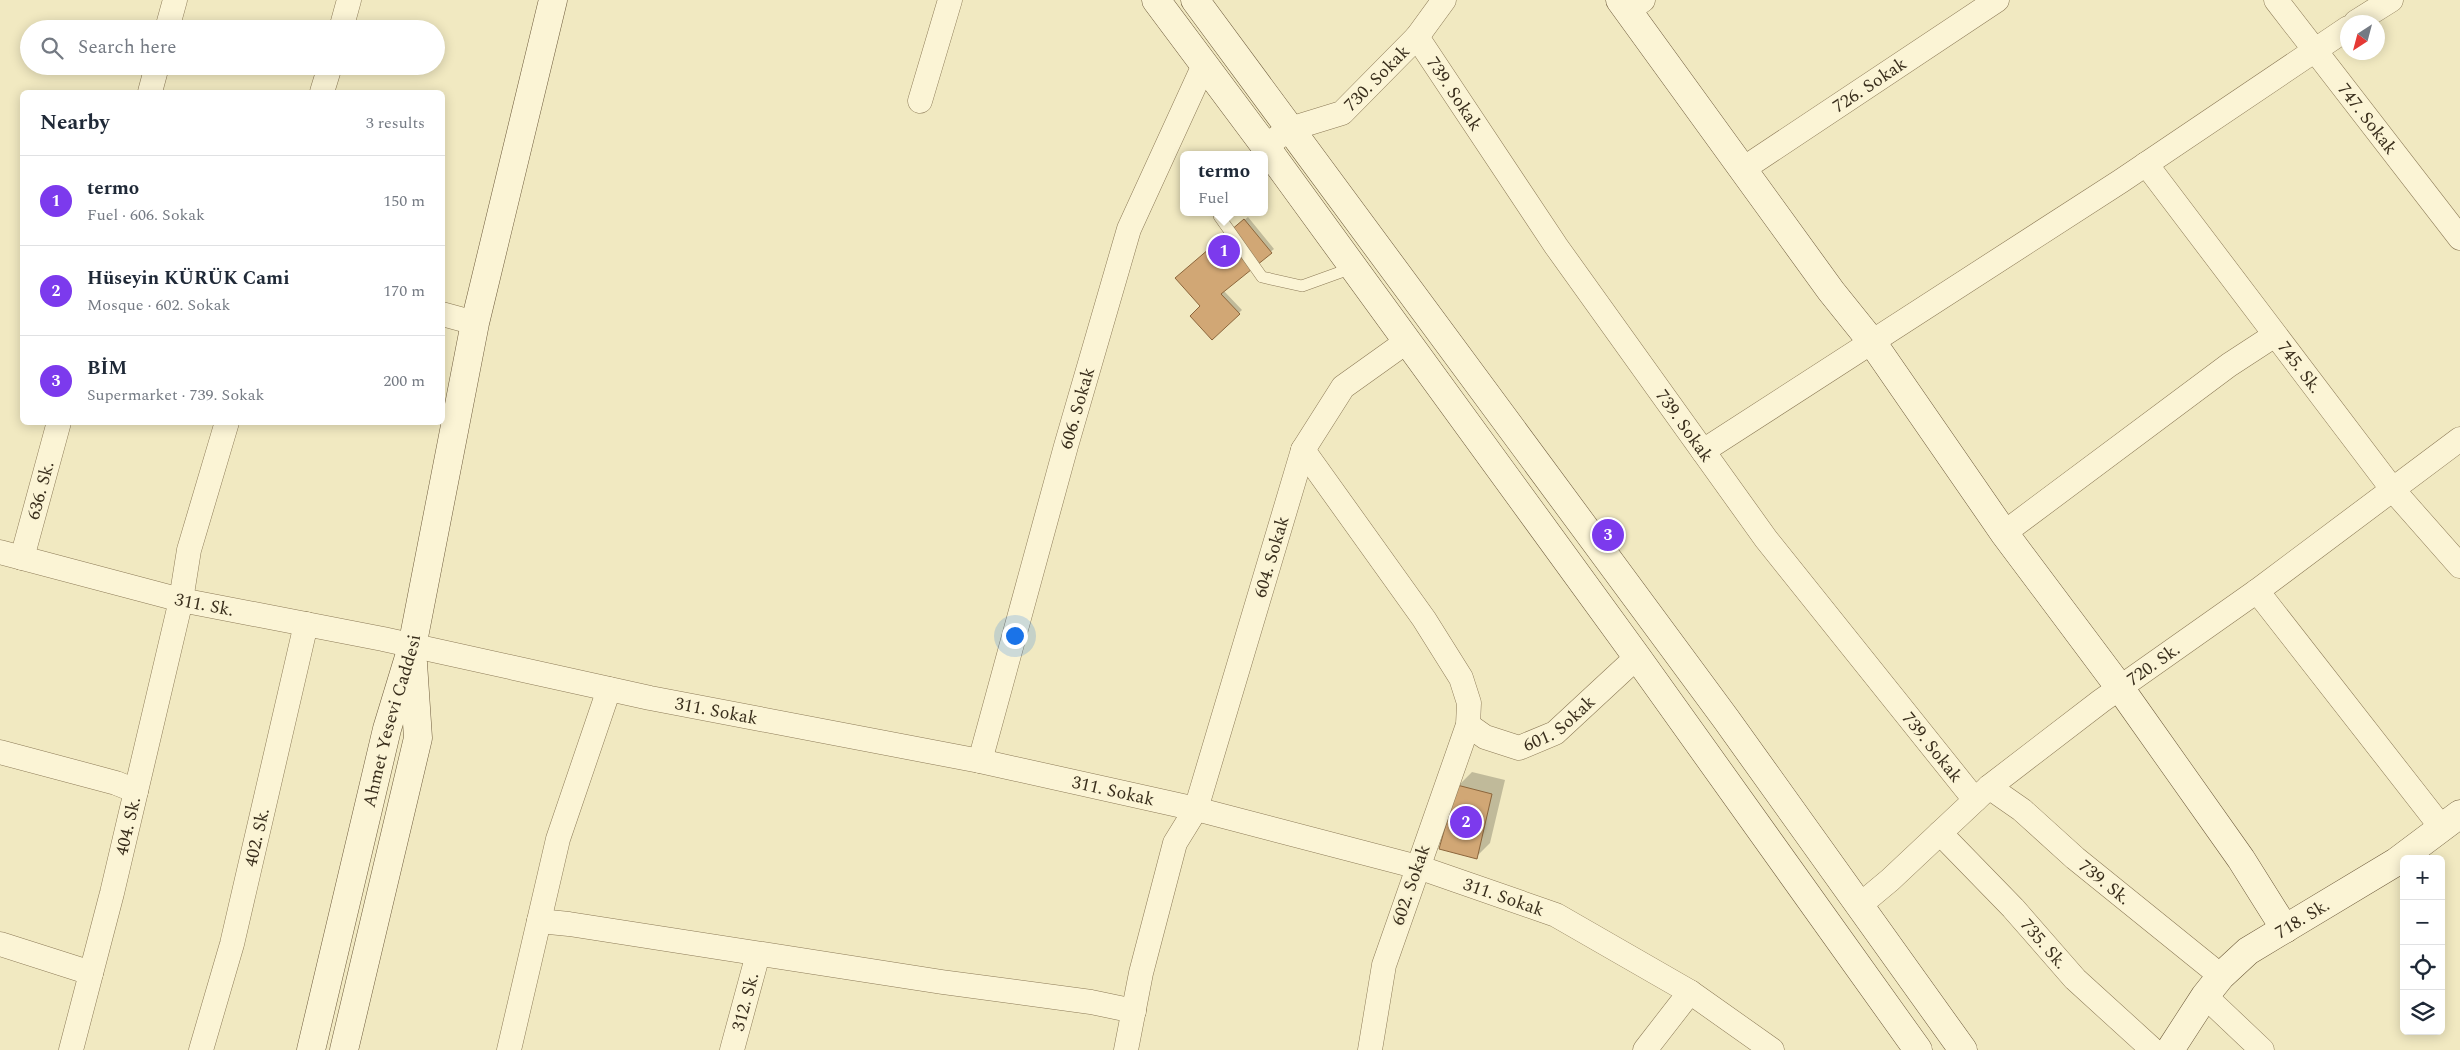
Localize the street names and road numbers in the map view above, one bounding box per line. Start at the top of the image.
street label: 730. Sokak [1337,38,1416,117]
street label: 726. Sokak [1827,50,1912,119]
street label: 739. Sokak [1420,51,1489,136]
street label: 747. Sokak [2331,77,2404,160]
street label: 745. Sk. [2271,335,2329,399]
street label: 606. Sokak [1052,364,1102,452]
street label: 739. Sokak [1649,384,1720,468]
street label: 636. Sk. [20,458,61,523]
street label: 604. Sokak [1246,513,1296,601]
street label: 311. Sk. [172,585,236,623]
street label: Ahmet Yesevi Caddesi [355,632,428,810]
street label: 720. Sk. [2121,636,2185,692]
street label: 601. Sokak [1519,689,1601,758]
street label: 311. Sokak [672,690,760,732]
street label: 739. Sokak [1896,706,1969,788]
street label: 311. Sokak [1069,768,1157,813]
street label: 404. Sk. [108,794,148,858]
street label: 402. Sk. [237,805,277,869]
street label: 602. Sokak [1385,841,1437,929]
street label: 739. Sk. [2073,853,2136,911]
street label: 311. Sokak [1460,870,1548,923]
street label: 718. Sk. [2270,891,2335,945]
street label: 735. Sk. [2014,912,2074,975]
street label: 312. Sk. [724,969,766,1034]

